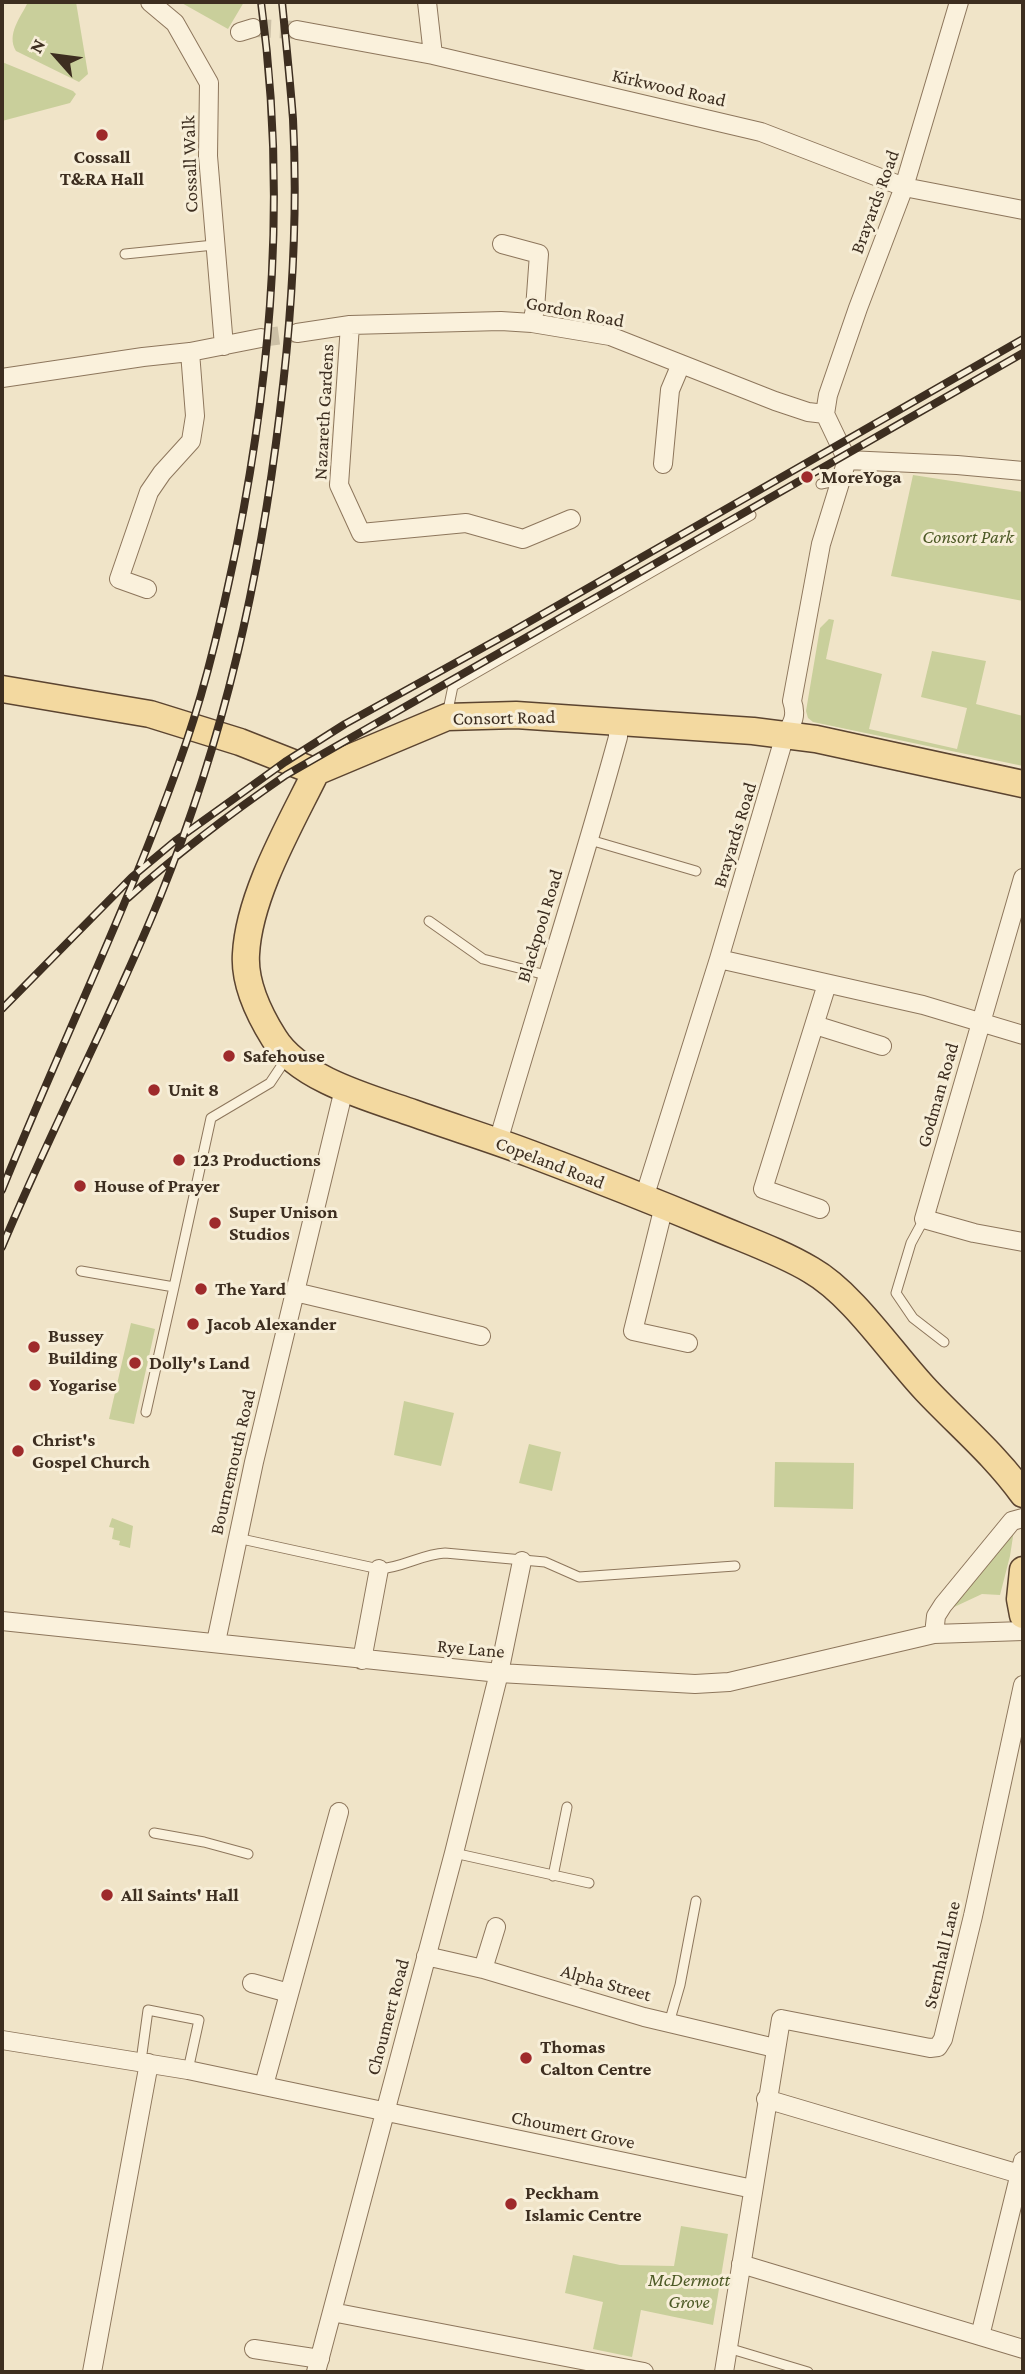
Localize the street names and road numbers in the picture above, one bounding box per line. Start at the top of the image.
street label: Kirkwood Road [610,64,728,112]
street label: Cossall Walk [177,115,203,213]
street label: Brayards Road [846,147,904,257]
street label: Gordon Road [524,291,626,333]
street label: Nazareth Gardens [309,344,339,480]
street label: Consort Road [452,706,556,730]
street label: Brayards Road [708,780,762,890]
street label: Blackpool Road [512,867,568,985]
street label: Godman Road [912,1040,964,1150]
street label: Copeland Road [492,1132,608,1194]
street label: Bournemouth Road [205,1387,261,1537]
street label: Rye Lane [436,1635,506,1663]
street label: Sternhall Lane [919,1899,965,2011]
street label: Choumert Road [362,1956,414,2078]
street label: Alpha Street [558,1959,654,2007]
street label: Choumert Grove [509,2106,637,2154]

